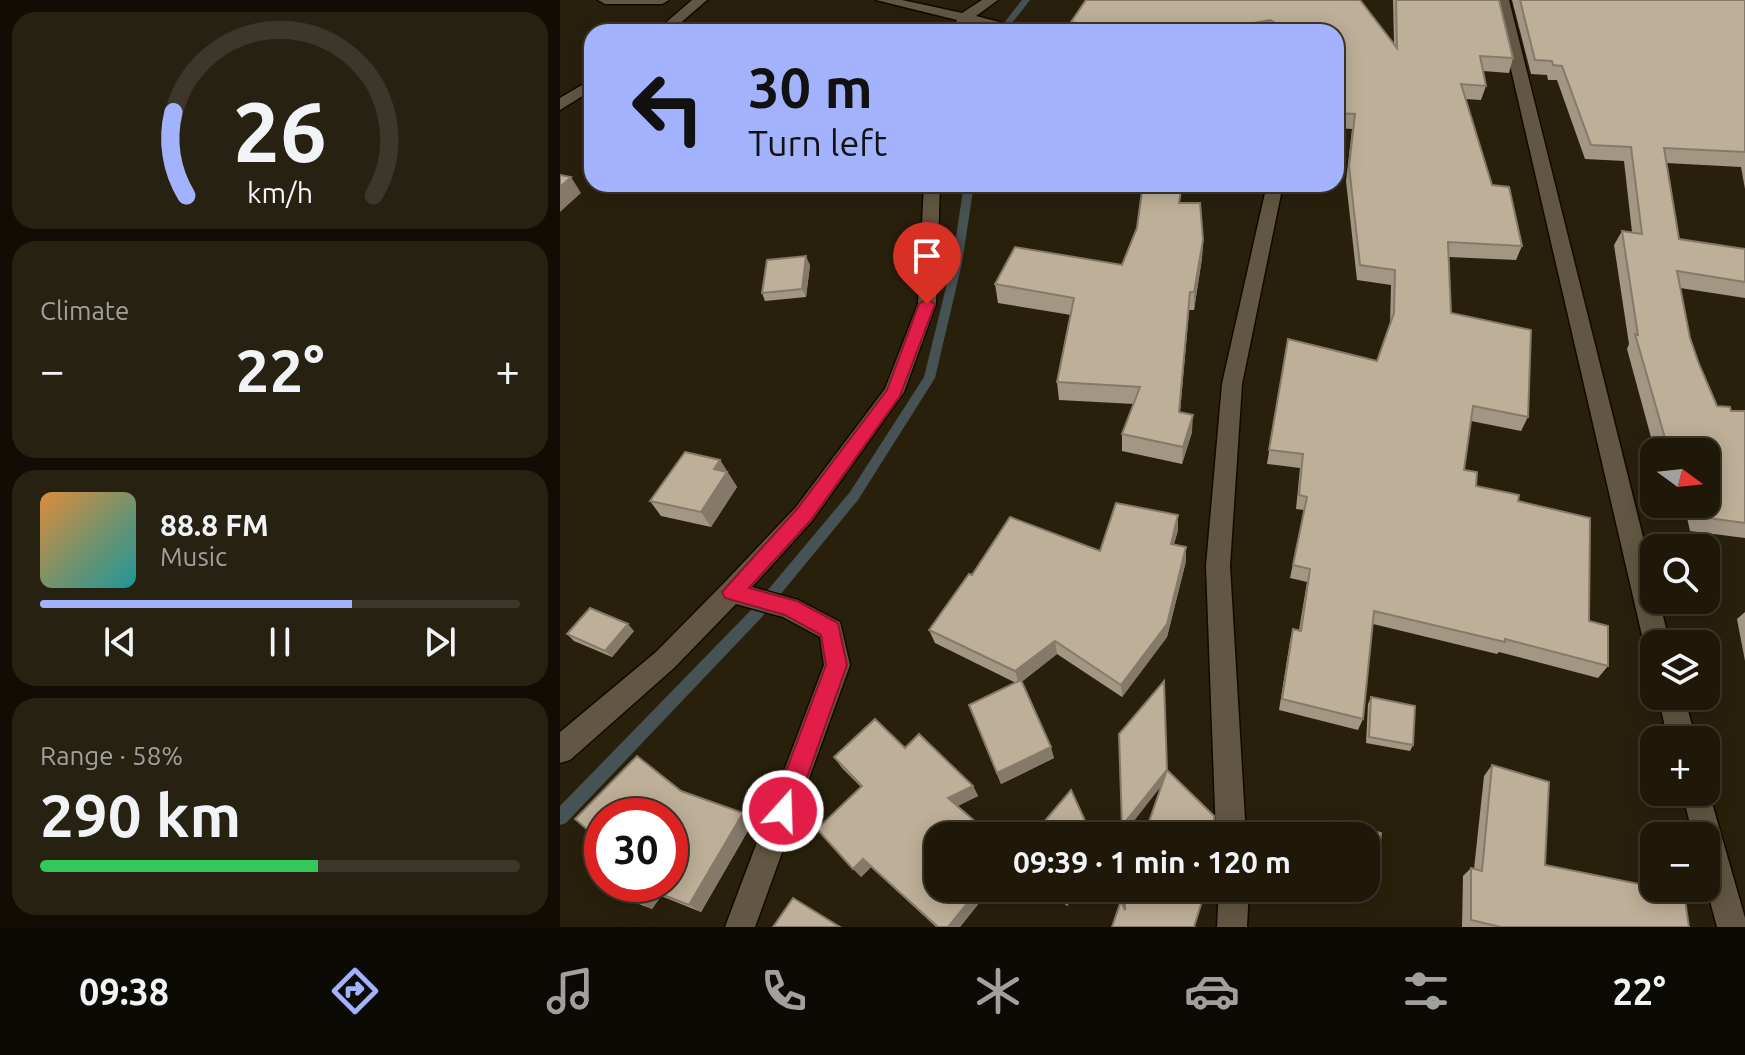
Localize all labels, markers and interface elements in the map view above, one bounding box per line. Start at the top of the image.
icon: left [616,56,720,160]
text: 30 m [748,56,873,119]
text: 26 [233,84,327,178]
text: Turn left [748,122,887,163]
text: km/h [247,177,313,209]
pin [893,222,961,304]
icon: arrive [905,234,949,278]
text: Climate [40,296,129,325]
text: 22° [236,336,324,403]
text: − [40,345,65,394]
text: + [495,345,520,394]
north arrow [1640,438,1720,518]
map controls [1640,438,1720,902]
text: 88.8 FM [160,508,269,542]
button: search [1640,534,1720,614]
text: Music [160,542,227,571]
icon: previous [98,620,142,664]
icon: pause [258,620,302,664]
icon: next [418,620,462,664]
button: layers [1640,630,1720,710]
button: + [1640,726,1720,806]
text: Range · 58% [40,741,183,770]
position arrow [741,769,825,853]
text: 290 km [40,781,241,848]
speed limit sign: 30 [584,798,688,902]
button: − [1640,822,1720,902]
text: 09:39 · 1 min · 120 m [1013,845,1291,879]
icon: directions [327,963,383,1019]
icon: music [542,963,598,1019]
icon: phone [756,963,812,1019]
icon: climate [970,963,1026,1019]
icon: car [1184,963,1240,1019]
icon: filters [1398,963,1454,1019]
text: 09:38 [79,971,169,1012]
text: 22° [1612,971,1666,1012]

